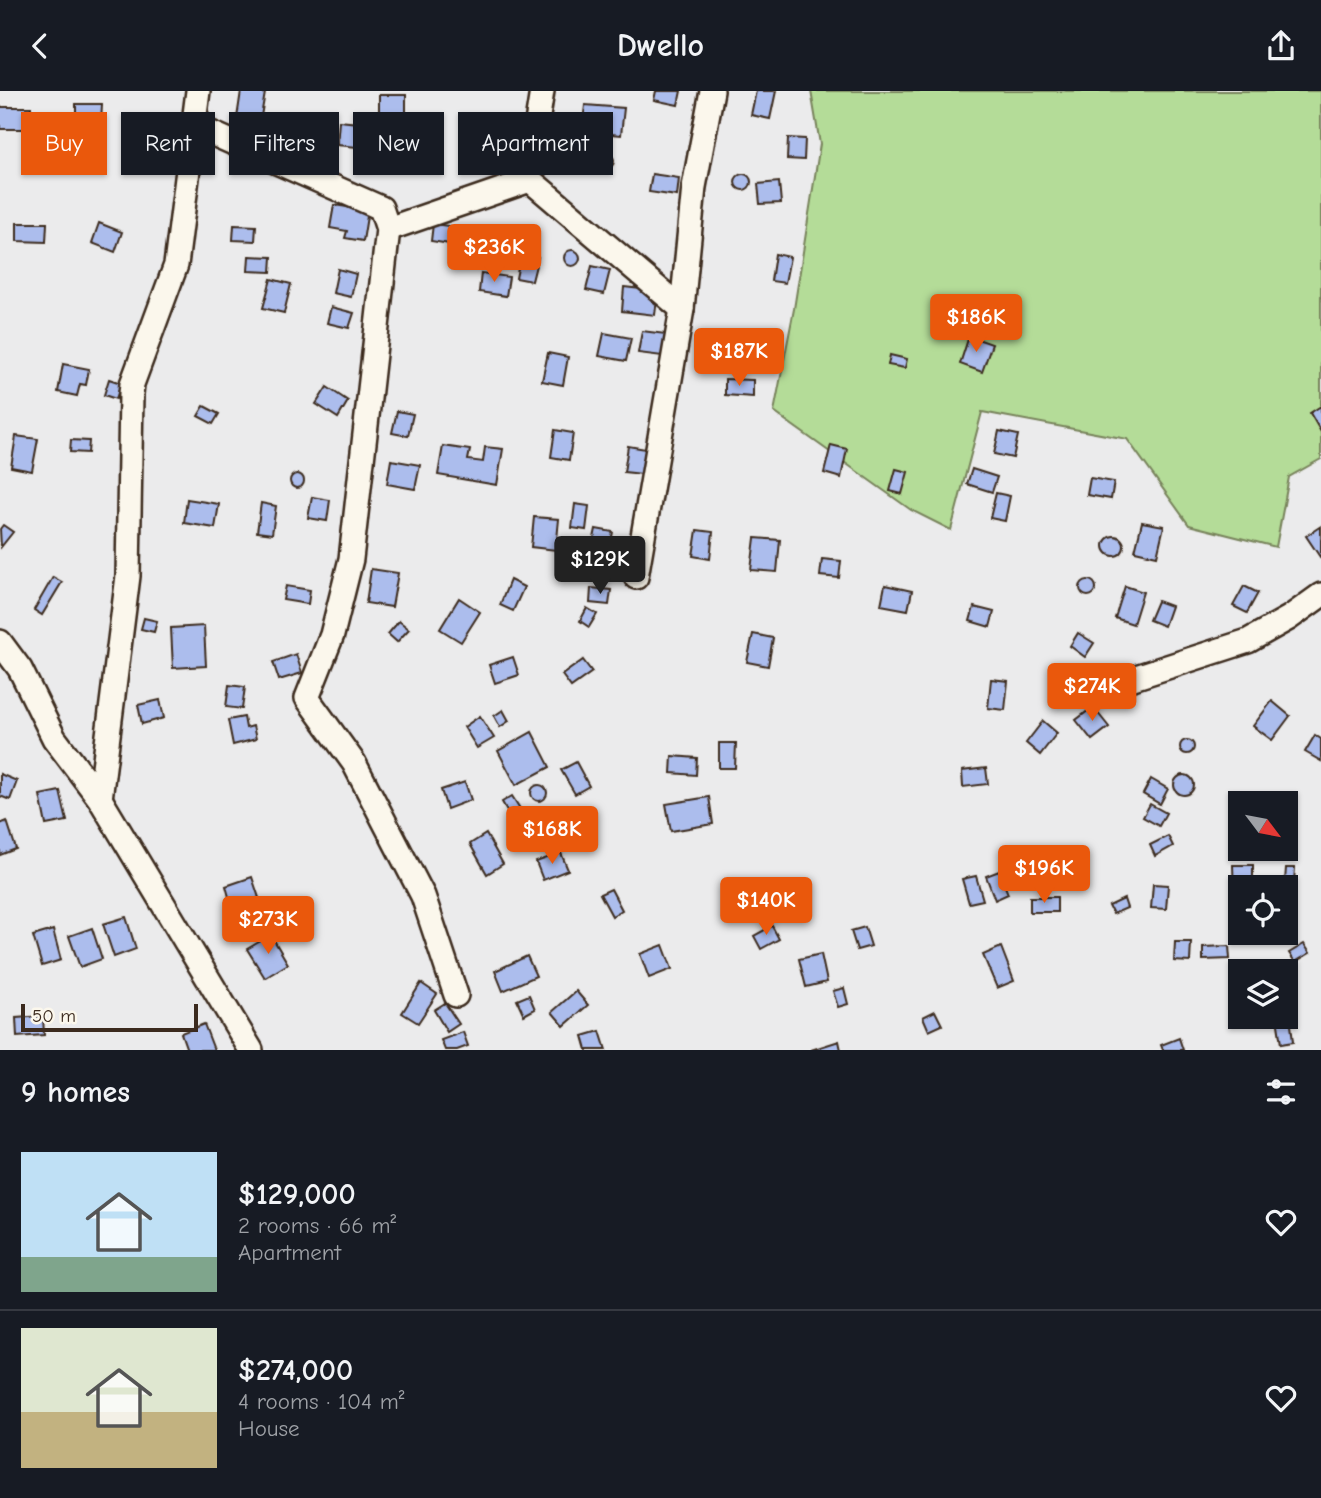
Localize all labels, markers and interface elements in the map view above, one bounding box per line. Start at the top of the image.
icon: back [21,27,59,65]
text: Dwello [617,27,704,64]
icon: share [1262,27,1300,65]
chip: Buy [21,112,107,175]
chip: Rent [121,112,215,175]
chip: Filters [229,112,339,175]
chip: New [353,112,444,175]
chip: Apartment [458,112,613,175]
pin: $236K [445,225,543,284]
text: $236K [463,233,525,260]
pin: $186K [927,295,1025,354]
text: $186K [946,303,1006,330]
pin: $187K [690,329,788,388]
text: $187K [710,337,768,364]
pin: $129K [551,537,649,596]
text: $129K [570,545,630,572]
pin: $274K [1043,663,1141,723]
text: $274K [1063,672,1121,699]
north arrow [1228,791,1298,861]
map controls [1228,791,1298,1029]
pin: $168K [503,807,601,866]
text: $168K [522,815,582,842]
pin: $196K [995,845,1093,905]
text: $196K [1014,854,1074,881]
button: locate [1228,875,1298,945]
pin: $140K [717,877,815,937]
text: $140K [736,886,796,913]
pin: $273K [219,897,317,956]
text: $273K [238,905,298,932]
button: layers [1228,959,1298,1029]
scale bar [21,1001,198,1033]
text: 50 m [32,1005,76,1027]
icon: filters [1262,1073,1300,1111]
text: 9 homes [21,1075,130,1110]
text: $129,000 [238,1177,356,1212]
icon: home [77,1180,161,1264]
icon: heart [1262,1203,1300,1241]
text: 2 rooms · 66 m² [238,1212,396,1239]
text: Apartment [238,1239,341,1266]
text: $274,000 [238,1353,353,1388]
icon: home [77,1356,161,1440]
icon: heart [1262,1379,1300,1417]
text: 4 rooms · 104 m² [238,1388,405,1415]
text: House [238,1415,300,1442]

